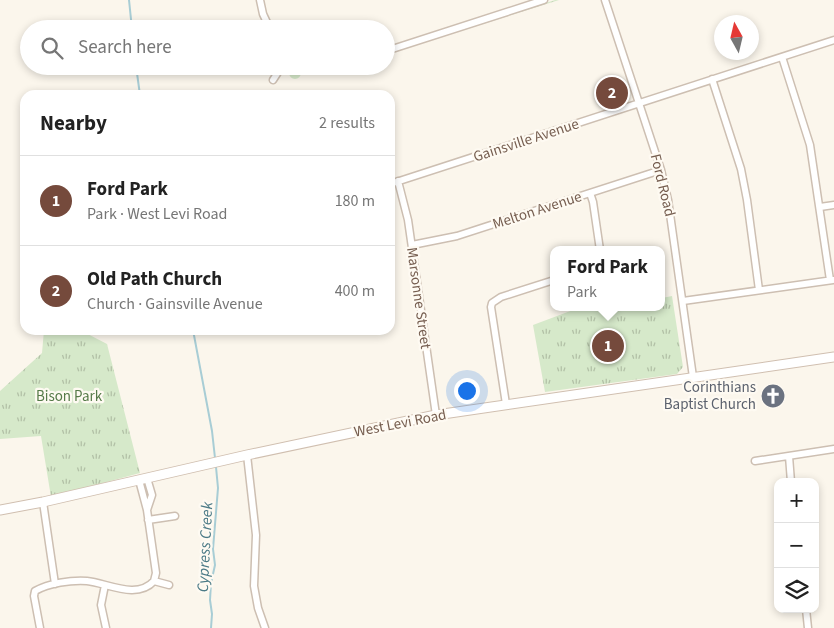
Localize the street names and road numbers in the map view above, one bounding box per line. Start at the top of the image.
street label: Gainsville Avenue [471,113,582,167]
street label: Ford Road [645,152,680,219]
street label: Melton Avenue [490,186,584,235]
street label: Marsonne Street [401,246,436,350]
street label: West Levi Road [352,404,448,443]

